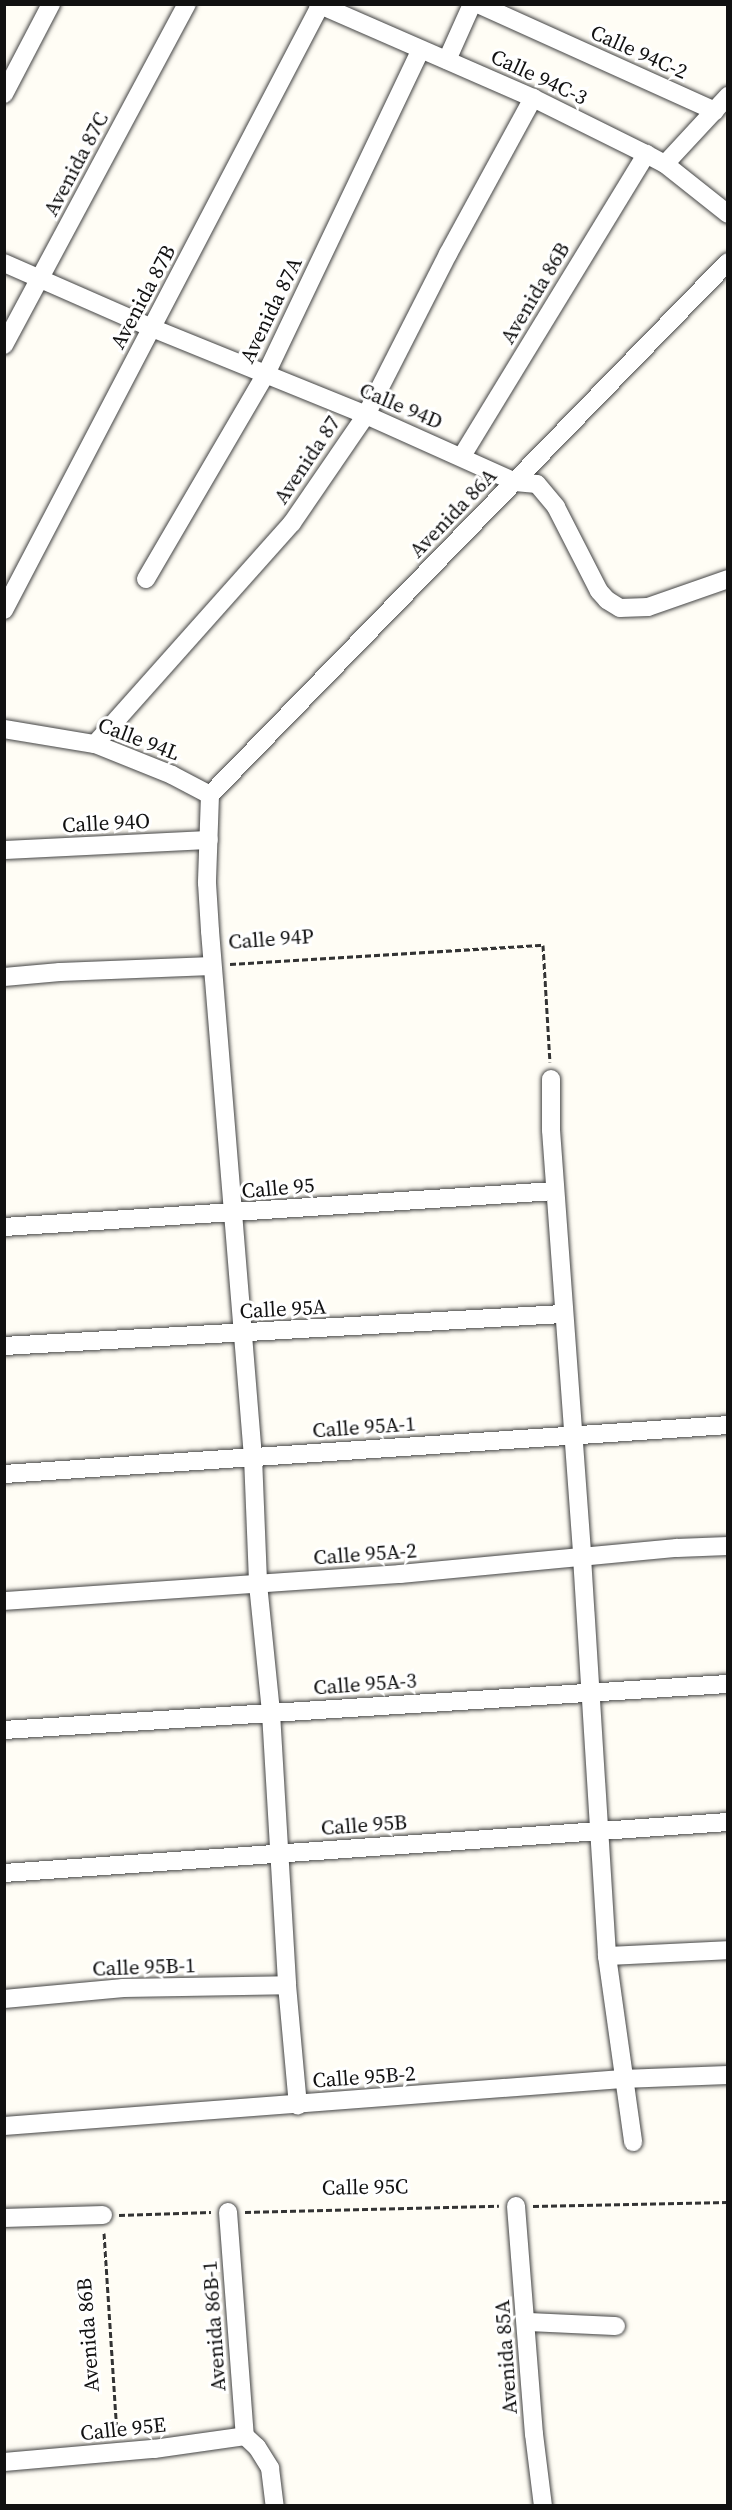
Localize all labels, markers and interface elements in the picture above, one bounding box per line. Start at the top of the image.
street label: Calle 94C-2 [587,19,691,85]
street label: Calle 94C-3 [487,44,591,110]
street label: Avenida 87C [38,108,114,220]
street label: Avenida 86B [495,238,575,348]
street label: Avenida 87B [105,241,181,353]
street label: Avenida 87A [235,253,307,367]
street label: Calle 94D [356,377,446,435]
street label: Avenida 87 [268,411,346,509]
street label: Avenida 86A [404,463,502,563]
street label: Calle 94L [95,712,183,766]
street label: Calle 94O [61,808,151,838]
street label: Calle 94P [228,923,314,955]
street label: Calle 95 [241,1172,315,1204]
street label: Calle 95A [239,1294,327,1324]
street label: Calle 95A-1 [312,1411,416,1443]
street label: Calle 95A-2 [313,1538,417,1570]
street label: Calle 95A-3 [313,1668,417,1700]
street label: Calle 95B [320,1809,408,1841]
street label: Calle 95B-1 [92,1953,196,1981]
street label: Calle 95B-2 [312,2061,416,2093]
street label: Calle 95C [322,2174,408,2200]
street label: Avenida 86B-1 [197,2260,231,2392]
street label: Avenida 86B [71,2277,105,2393]
street label: Avenida 85A [489,2299,523,2415]
street label: Calle 95E [79,2412,167,2446]

